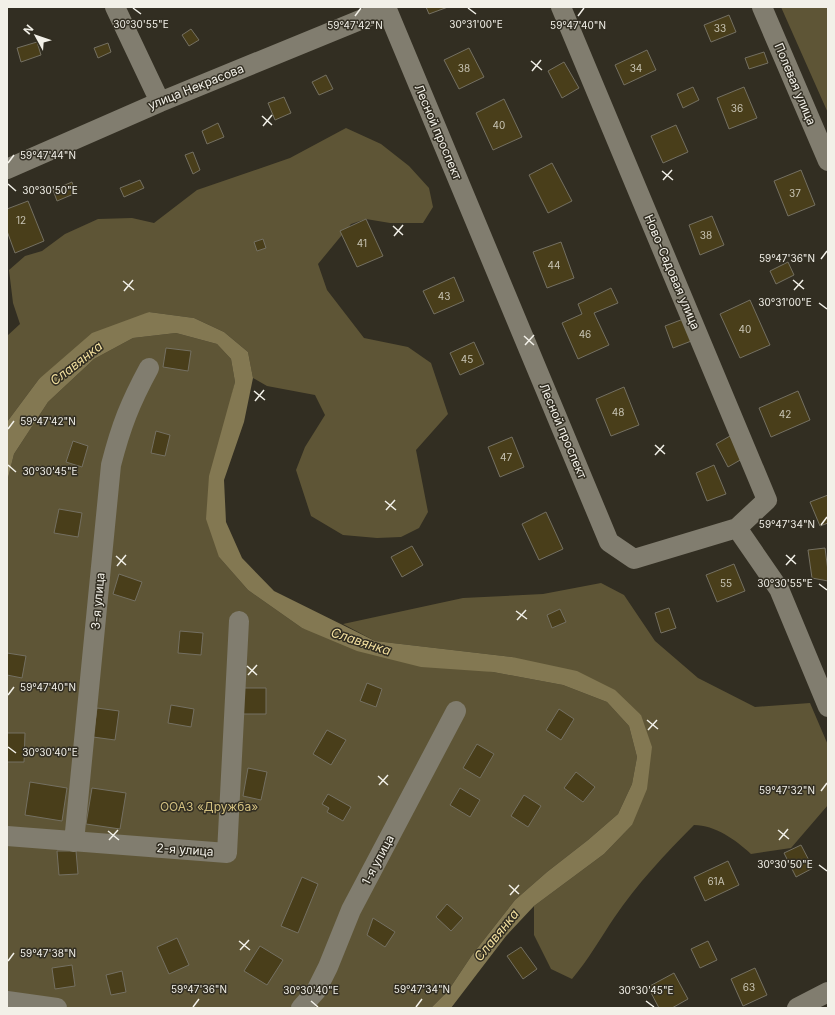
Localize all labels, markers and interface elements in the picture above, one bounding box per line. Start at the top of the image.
north arrow [16,16,56,56]
text: 30°30'55"E [113,18,169,30]
text: 30°31'00"E [449,18,503,30]
text: 59°47'42"N [327,19,383,31]
text: 59°47'40"N [550,19,606,31]
text: N [20,22,36,37]
house number: 33 [714,22,726,34]
street label: Полевая улица [771,41,819,127]
street label: улица Некрасова [146,61,246,113]
house number: 38 [458,62,470,74]
house number: 34 [630,62,642,74]
street label: Лесной проспект [412,82,465,182]
house number: 36 [731,102,743,114]
house number: 40 [493,119,505,131]
text: 59°47'44"N [20,149,76,161]
text: 30°30'50"E [22,184,78,196]
house number: 37 [789,187,801,199]
street label: Ново-Садовая улица [641,212,703,332]
house number: 12 [16,214,26,226]
house number: 38 [700,229,712,241]
house number: 41 [357,237,367,249]
text: 59°47'36"N [759,252,815,264]
house number: 44 [548,259,560,271]
house number: 43 [438,290,450,302]
text: 30°31'00"E [758,296,812,308]
house number: 40 [739,323,751,335]
house number: 46 [579,328,591,340]
water label: Славянка [47,338,105,388]
house number: 45 [461,353,473,365]
street label: Лесной проспект [537,381,590,481]
house number: 48 [612,406,624,418]
house number: 42 [779,408,791,420]
text: 59°47'42"N [20,415,76,427]
house number: 47 [500,451,512,463]
text: 30°30'45"E [22,465,78,477]
text: 59°47'34"N [759,518,815,530]
street label: 3-я улица [88,572,107,630]
house number: 55 [720,577,732,589]
text: 30°30'55"E [757,577,813,589]
water label: Славянка [329,624,393,658]
text: 59°47'40"N [20,681,76,693]
text: 30°30'40"E [22,746,78,758]
text: 59°47'32"N [759,784,815,796]
park label: ООАЗ «Дружба» [160,799,258,814]
street label: 1-я улица [358,832,397,887]
street label: 2-я улица [156,840,214,859]
text: 30°30'50"E [757,858,813,870]
house number: 61А [707,875,725,887]
water label: Славянка [470,906,522,964]
text: 59°47'38"N [20,947,76,959]
house number: 63 [743,981,755,993]
text: 59°47'36"N [171,983,227,995]
text: 59°47'34"N [394,983,450,995]
text: 30°30'40"E [283,984,339,996]
text: 30°30'45"E [618,984,674,996]

